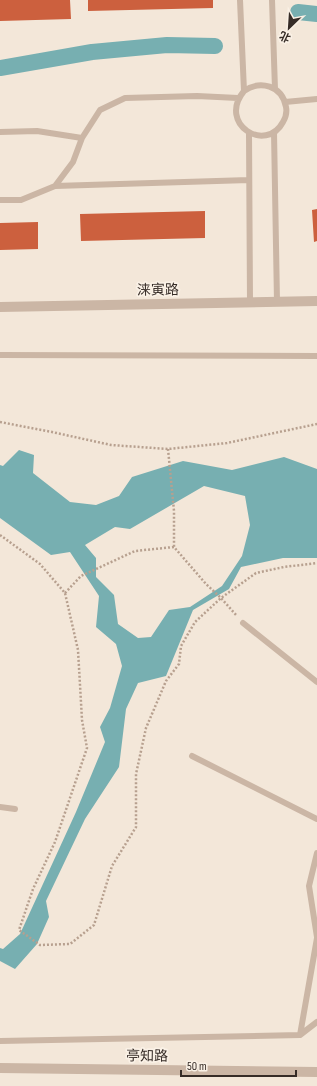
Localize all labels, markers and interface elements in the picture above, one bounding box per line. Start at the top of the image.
north arrow [269,8,309,48]
text: 北 [277,28,293,45]
street label: 涞寅路 [137,281,179,299]
street label: 亭知路 [126,1047,168,1065]
scale bar [181,1052,296,1078]
text: 50 m [187,1059,207,1074]

